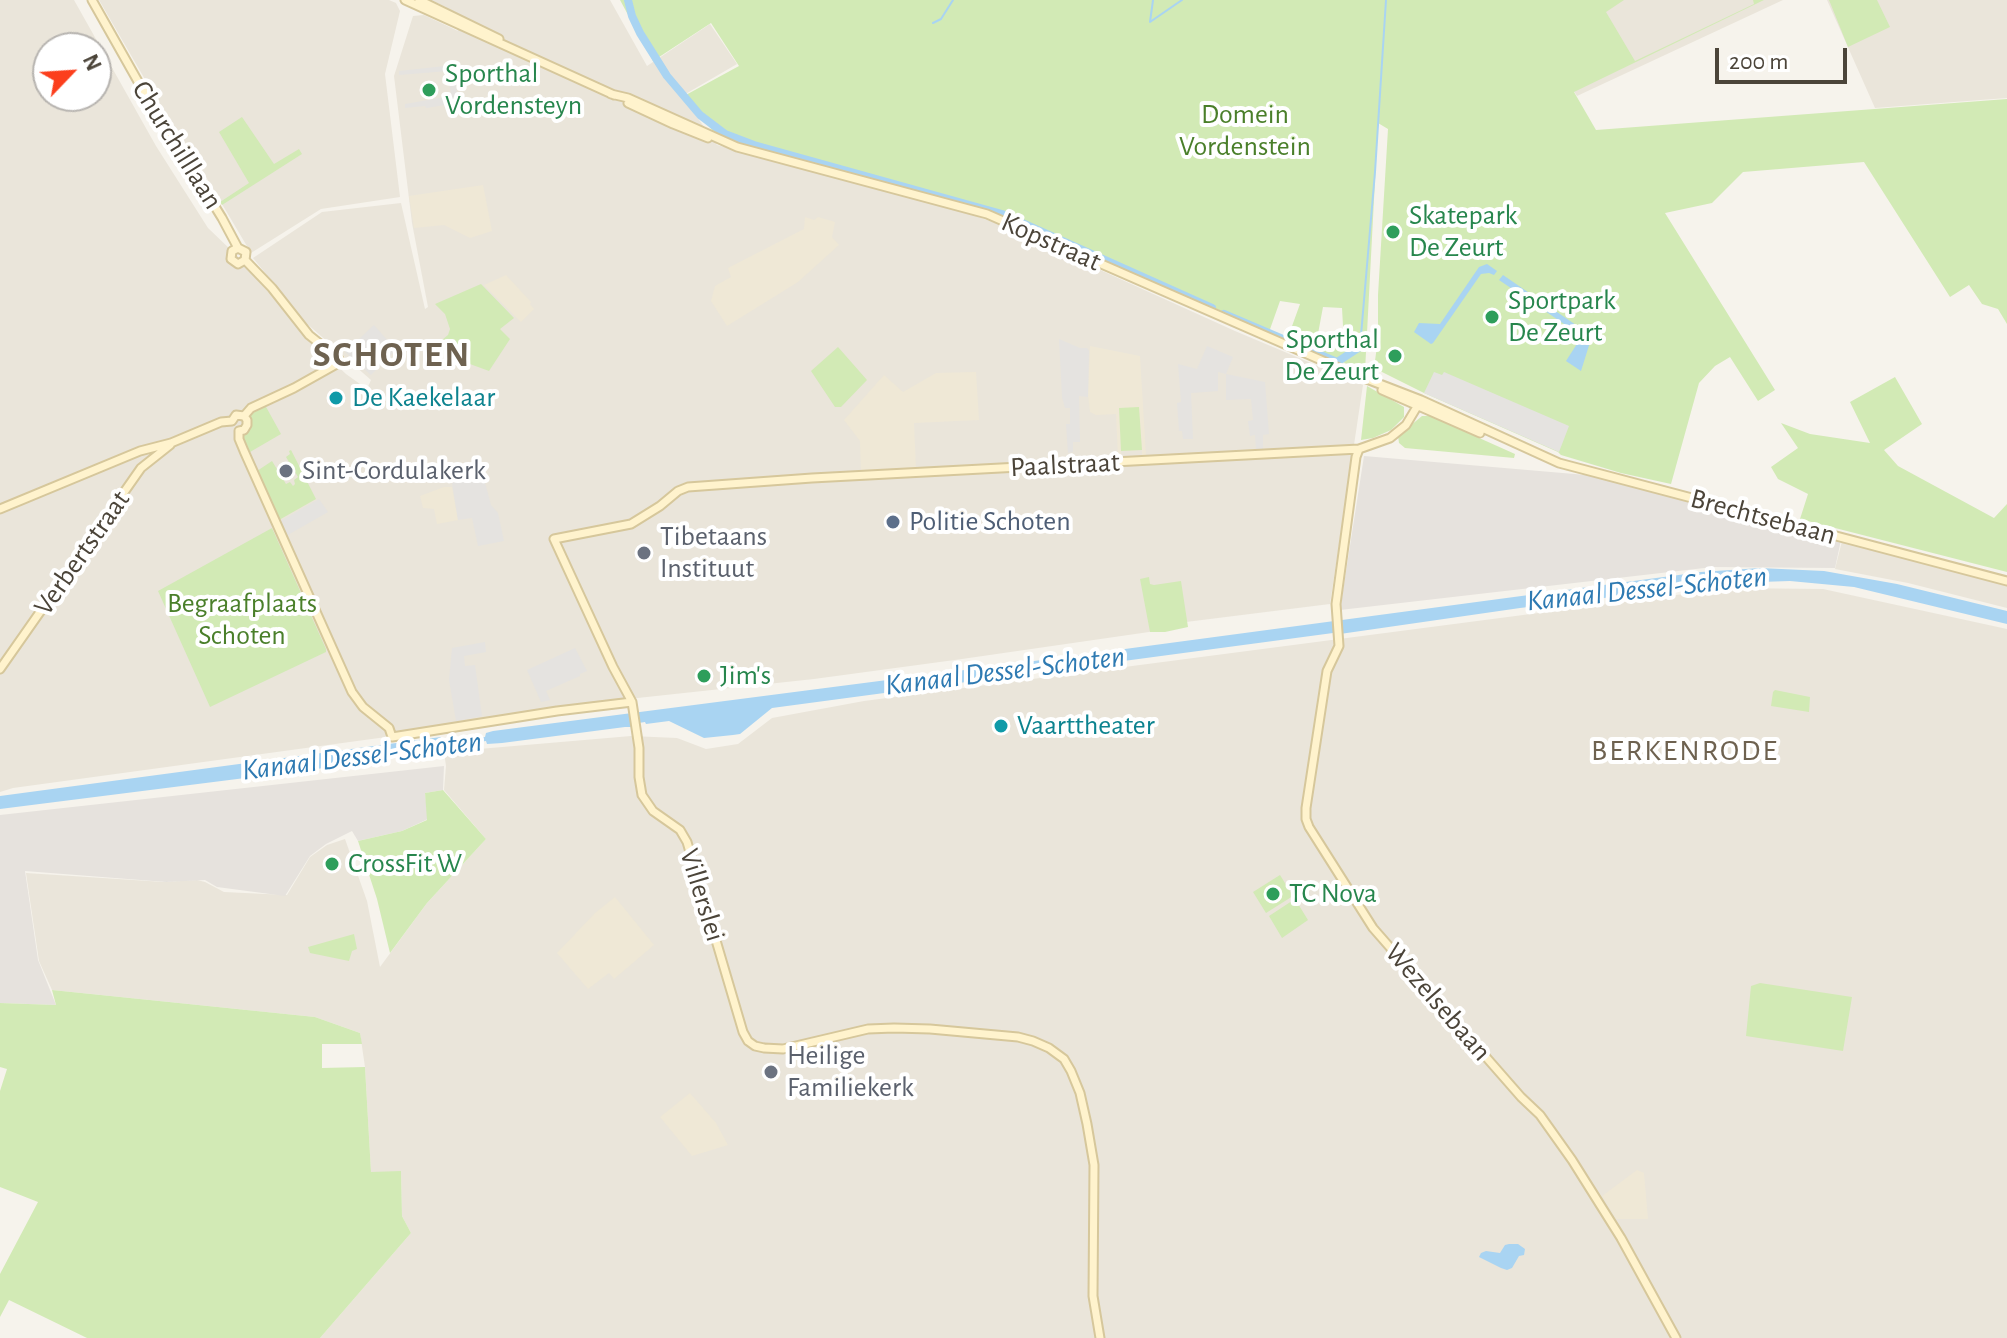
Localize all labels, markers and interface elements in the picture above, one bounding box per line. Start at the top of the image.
north arrow [32,32,112,112]
scale bar [1719,32,1851,82]
text: 200 m [1729,50,1788,74]
text: N [79,51,105,74]
place label: Sporthal Vordensteyn [445,57,582,123]
street label: Churchilllaan [124,75,230,215]
marker: Sporthal Vordensteyn [420,81,438,99]
park label: Domein Vordenstein [1179,98,1311,164]
place label: Skatepark De Zeurt [1409,199,1517,265]
street label: Kopstraat [996,205,1106,279]
marker: Skatepark De Zeurt [1384,223,1402,241]
place label: Sportpark De Zeurt [1508,284,1616,350]
marker: Sportpark De Zeurt [1483,308,1501,326]
place label: Sporthal De Zeurt [1284,323,1379,389]
district label: SCHOTEN [313,333,471,377]
marker: Sporthal De Zeurt [1386,347,1404,365]
place label: De Kaekelaar [352,381,495,415]
marker: De Kaekelaar [327,389,345,407]
street label: Paalstraat [1009,445,1121,485]
place label: Sint-Cordulakerk [302,454,486,488]
marker: Sint-Cordulakerk [277,462,295,480]
street label: Brechtsebaan [1687,482,1839,552]
street label: Verbertstraat [27,484,137,622]
place label: Politie Schoten [909,505,1071,539]
marker: Politie Schoten [884,513,902,531]
place label: Tibetaans Instituut [660,520,767,586]
marker: Tibetaans Instituut [635,544,653,562]
water label: Kanaal Dessel-Schoten [1525,558,1769,620]
park label: Begraafplaats Schoten [167,587,317,653]
water label: Kanaal Dessel-Schoten [883,638,1127,704]
place label: Jim's [720,659,771,693]
marker: Jim's [695,667,713,685]
place label: Vaarttheater [1017,709,1155,743]
marker: Vaarttheater [992,717,1010,735]
water label: Kanaal Dessel-Schoten [240,723,484,789]
district label: BERKENRODE [1591,733,1779,769]
street label: Villerslei [672,845,732,945]
place label: CrossFit W [348,847,462,881]
marker: CrossFit W [323,855,341,873]
place label: TC Nova [1289,877,1377,911]
marker: TC Nova [1264,885,1282,903]
street label: Wezelsebaan [1378,936,1498,1068]
place label: Heilige Familiekerk [787,1039,914,1105]
marker: Heilige Familiekerk [762,1063,780,1081]

